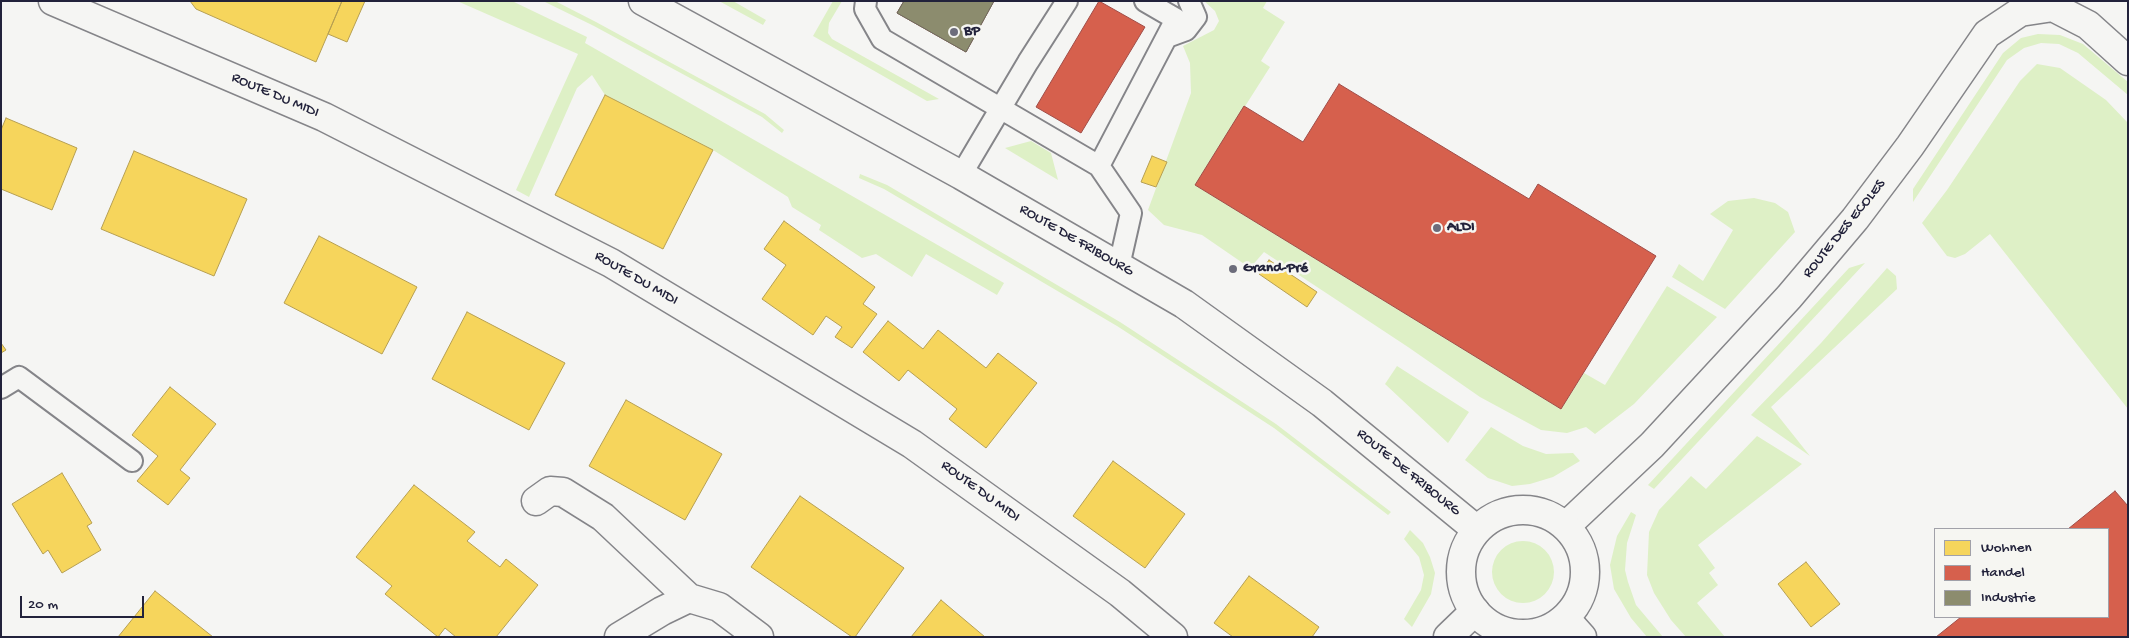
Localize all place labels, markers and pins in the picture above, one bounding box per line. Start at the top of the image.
place label: BP [964,23,980,41]
marker: BP [948,26,960,38]
place label: ALDI [1447,219,1475,237]
marker: ALDI [1431,222,1443,234]
place label: Grand-Pré [1243,260,1308,278]
marker: Grand-Pré [1227,263,1239,275]

